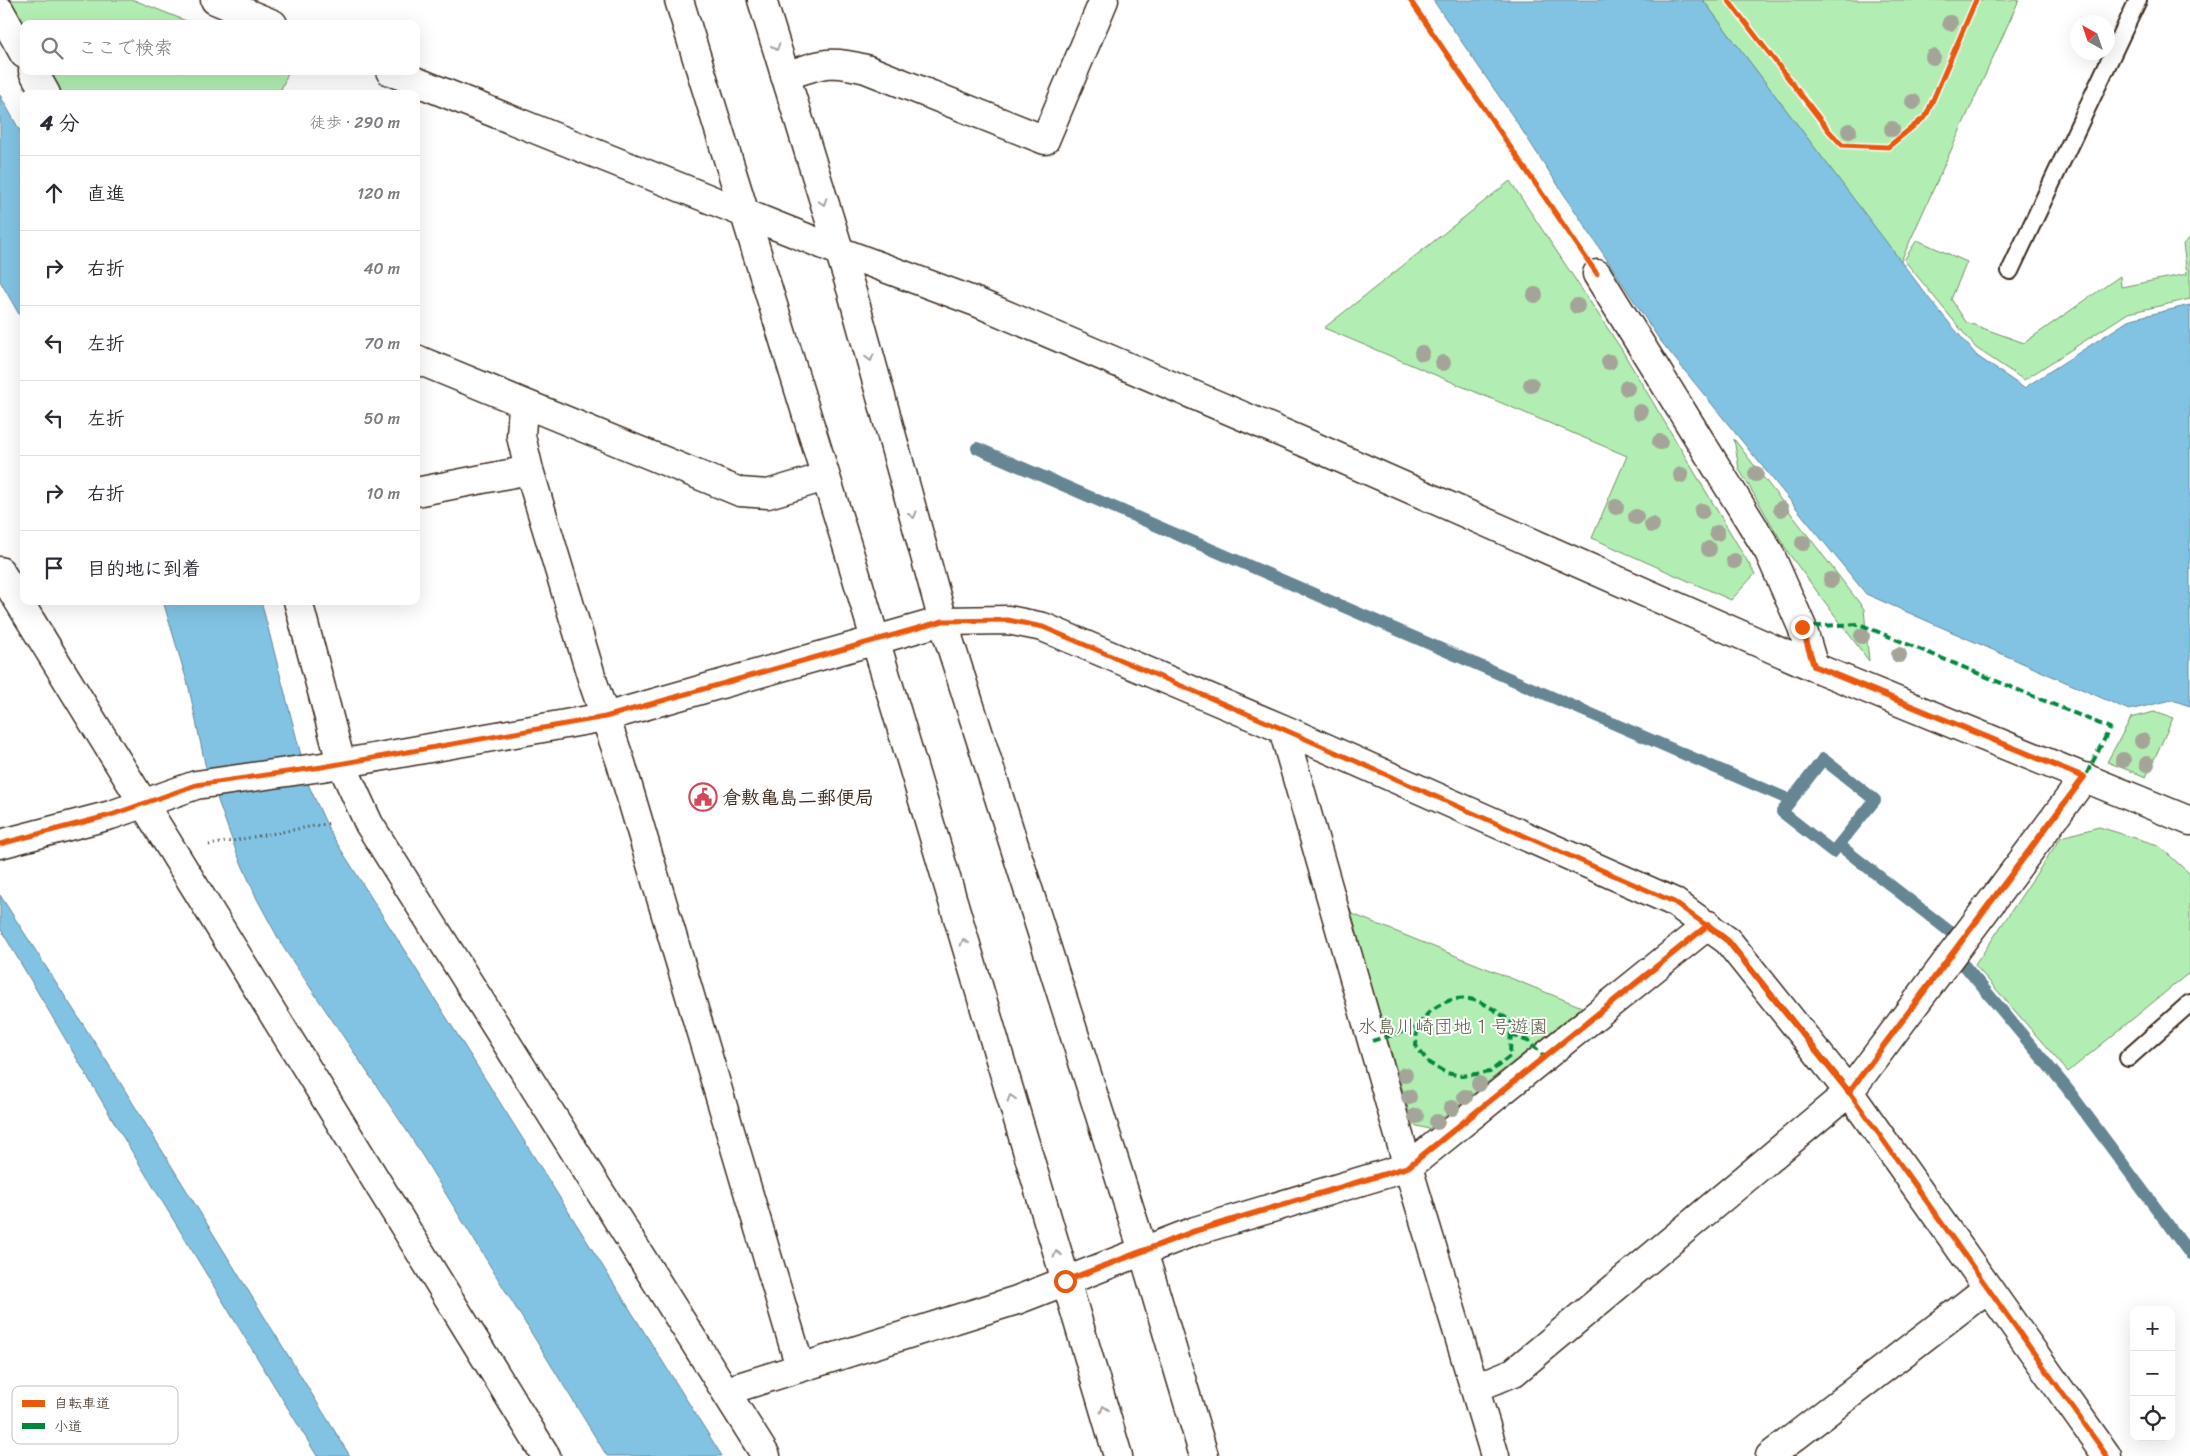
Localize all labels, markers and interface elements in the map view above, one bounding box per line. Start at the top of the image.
north arrow [2070,15,2115,60]
search box [20,20,420,75]
text: ここで検索 [78,31,173,64]
icon: search [38,34,66,62]
one-way arrow [771,42,781,50]
text: 4 分 [40,104,80,142]
text: 徒歩 · 290 m [310,108,400,137]
text: 直進 [87,177,125,210]
icon: ahead [40,179,68,207]
text: 120 m [357,179,400,208]
one-way arrow [818,198,828,206]
text: 右折 [87,252,125,285]
icon: right [40,254,68,282]
text: 40 m [363,254,400,283]
text: 左折 [87,327,125,360]
icon: left [40,329,68,357]
text: 70 m [364,329,400,358]
one-way arrow [864,353,875,362]
text: 左折 [87,402,125,435]
icon: left [40,404,68,432]
text: 50 m [364,404,400,433]
text: 右折 [87,477,125,510]
icon: right [40,479,68,507]
text: 10 m [367,479,400,508]
one-way arrow [908,510,918,518]
text: 目的地に到着 [87,552,201,585]
icon: arrive [40,554,68,582]
route end [1791,616,1814,639]
place label: 倉敷亀島二郵便局 [722,781,874,814]
public building icon: 倉敷亀島二郵便局 [688,782,718,812]
one-way arrow [960,939,970,947]
park label: 水島川崎団地１号遊園 [1358,1010,1548,1043]
one-way arrow [1006,1094,1016,1103]
one-way arrow [1052,1250,1062,1258]
route start [1054,1270,1077,1293]
map controls [2130,1306,2175,1441]
button: + [2130,1306,2175,1351]
button: − [2130,1351,2175,1396]
legend [12,1386,178,1444]
text: 自転車道 [54,1391,110,1416]
button: locate [2130,1396,2175,1441]
one-way arrow [1099,1406,1109,1414]
text: 小道 [54,1414,82,1439]

